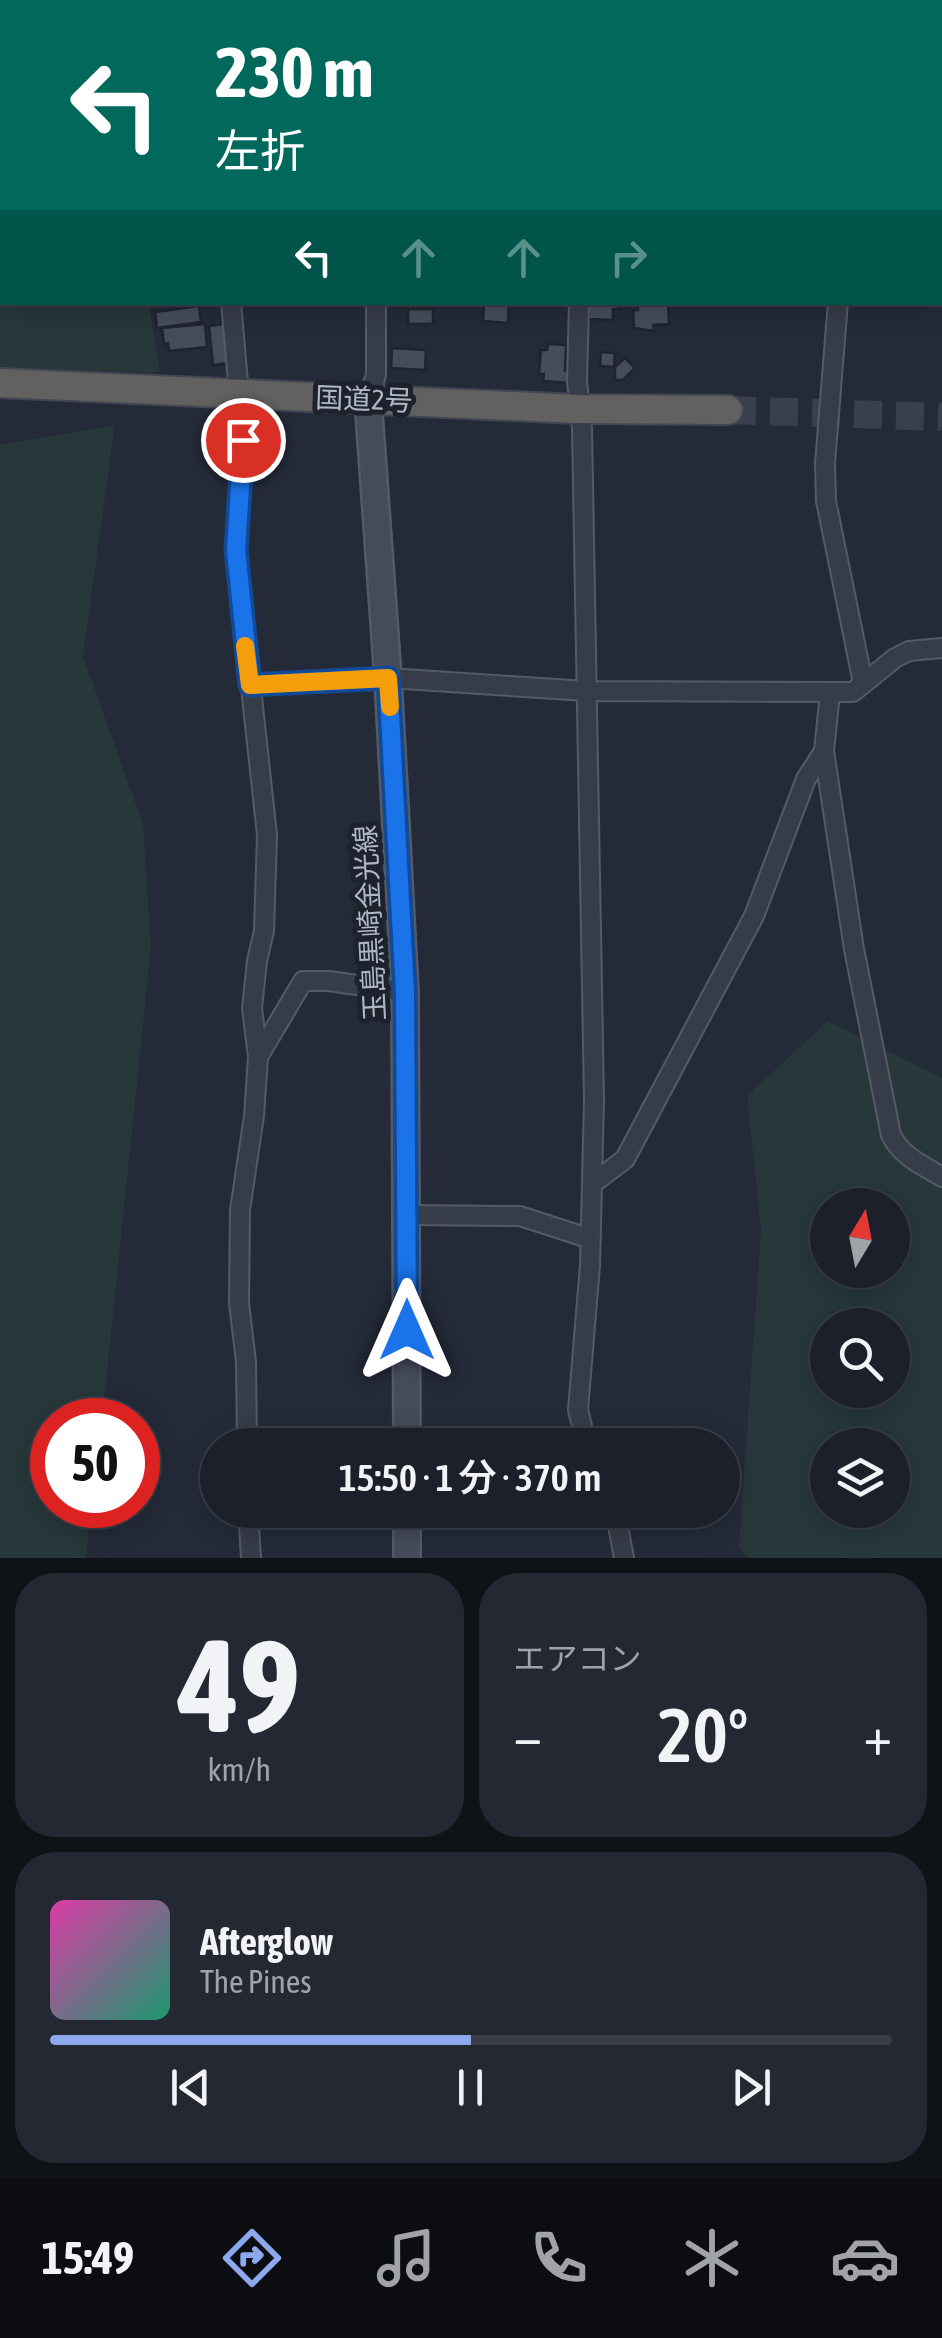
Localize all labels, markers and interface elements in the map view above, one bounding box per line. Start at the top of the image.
text: 230 m [215,32,374,112]
icon: left [50,40,180,170]
text: 左折 [215,125,305,177]
icon: left [286,230,341,285]
icon: ahead [391,230,446,285]
icon: ahead [496,230,551,285]
icon: right [601,230,656,285]
street label: 国道2号 [315,381,413,417]
pin [201,398,286,483]
icon: arrive [216,413,271,468]
street label: 玉島黒崎金光線 [349,824,391,1022]
north arrow [810,1188,910,1288]
map controls [810,1188,910,1528]
position arrow [355,1278,459,1382]
button: search [810,1308,910,1408]
speed limit sign: 50 [30,1398,160,1528]
button: layers [810,1428,910,1528]
text: 15:50 · 1 分 · 370 m [339,1456,601,1499]
text: 49 [178,1611,300,1760]
text: エアコン [514,1640,642,1677]
text: 20° [657,1692,748,1778]
text: − [514,1704,542,1767]
text: + [863,1704,892,1767]
text: km/h [208,1751,271,1788]
text: Afterglow [200,1920,333,1963]
text: The Pines [200,1963,312,2000]
icon: previous [163,2060,218,2115]
icon: pause [443,2060,498,2115]
icon: next [724,2060,779,2115]
icon: directions [217,2223,287,2293]
icon: music [371,2223,441,2293]
icon: phone [524,2223,594,2293]
icon: climate [677,2223,747,2293]
icon: car [830,2223,900,2293]
text: 15:49 [42,2232,134,2284]

